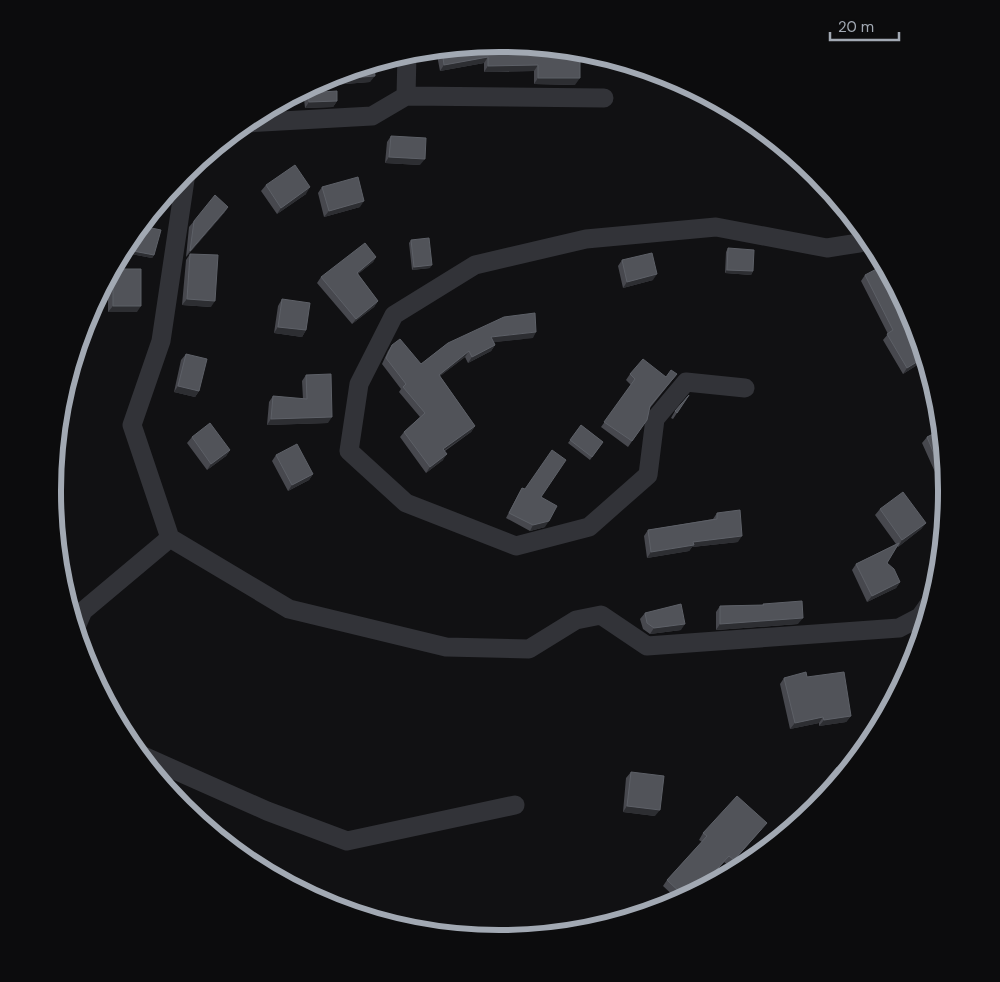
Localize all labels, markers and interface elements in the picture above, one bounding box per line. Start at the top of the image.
scale bar [830,10,899,42]
text: 20 m [838,17,874,37]

